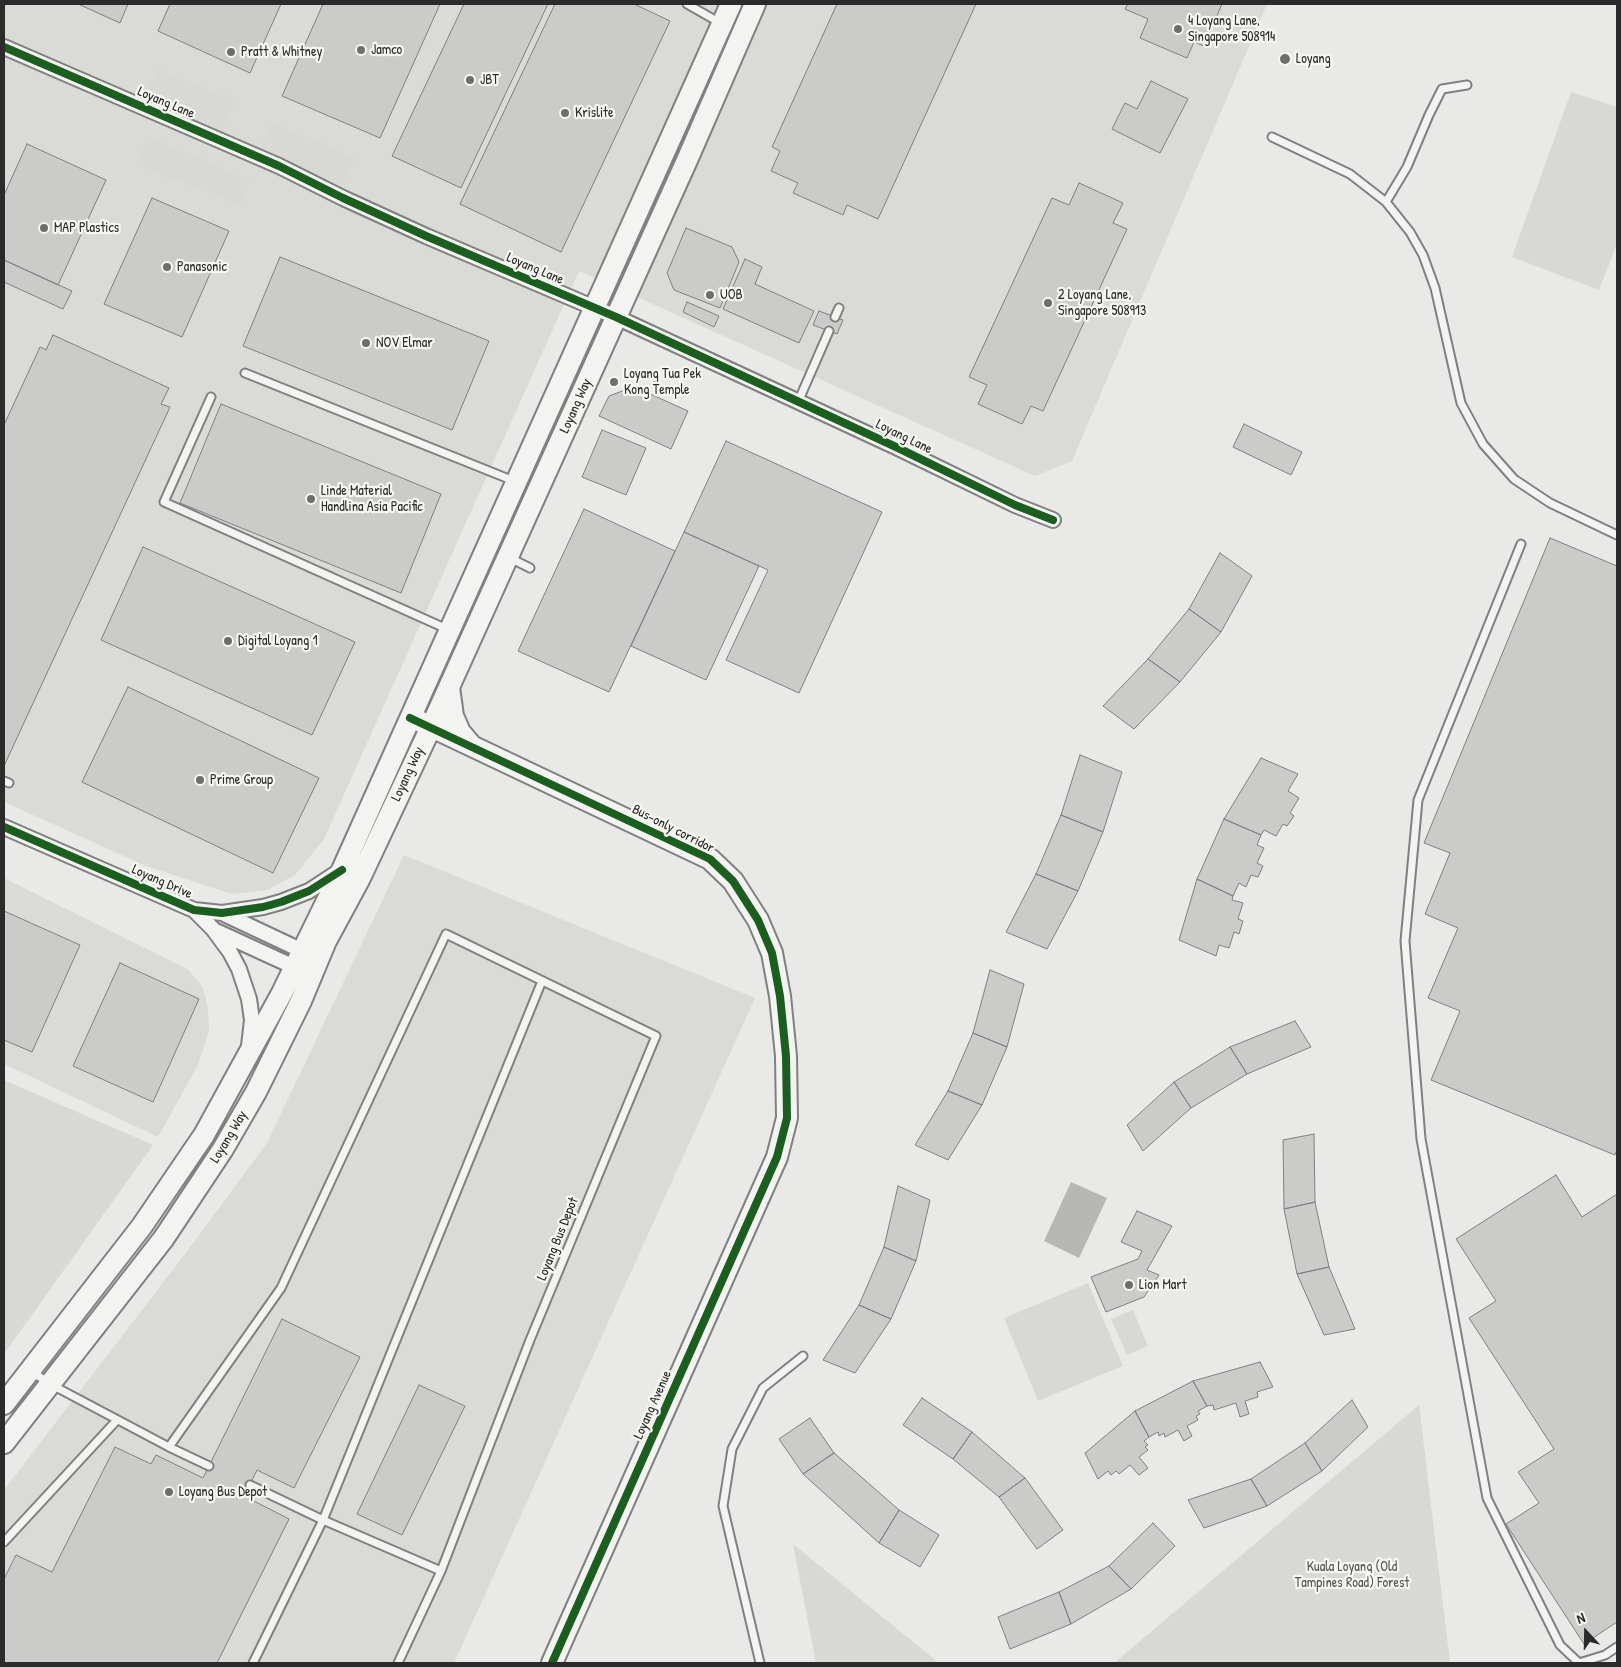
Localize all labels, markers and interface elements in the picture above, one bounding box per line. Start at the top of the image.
place label: 4 Loyang Lane, Singapore 508914 [1188,13,1275,46]
marker: 4 Loyang Lane, Singapore 508914 [1172,23,1184,35]
place label: Jamco [371,42,402,58]
place label: Pratt & Whitney [241,44,322,60]
marker: Jamco [355,44,367,56]
marker: Pratt & Whitney [225,46,237,58]
place label: Loyang [1296,51,1331,67]
marker: Loyang [1278,52,1292,66]
place label: JBT [480,72,499,88]
marker: JBT [464,74,476,86]
street label: Loyang Lane [135,83,197,123]
place label: Krislite [575,105,613,121]
marker: Krislite [559,107,571,119]
place label: MAP Plastics [54,220,119,236]
marker: MAP Plastics [38,222,50,234]
street label: Loyang Lane [504,249,566,289]
place label: Panasonic [177,259,227,275]
marker: Panasonic [161,261,173,273]
place label: UOB [720,287,743,303]
place label: 2 Loyang Lane, Singapore 508913 [1058,287,1146,320]
marker: UOB [704,289,716,301]
marker: 2 Loyang Lane, Singapore 508913 [1042,297,1054,309]
place label: NOV Elmar [376,335,433,351]
marker: NOV Elmar [360,337,372,349]
place label: Loyang Tua Pek Kong Temple [624,366,701,398]
street label: Loyang Way [557,376,595,436]
marker: Loyang Tua Pek Kong Temple [608,376,620,388]
street label: Loyang Lane [873,416,935,458]
place label: Linde Material Handlina Asia Pacific [321,483,423,516]
marker: Linde Material Handlina Asia Pacific [305,493,317,505]
place label: Digital Loyang 1 [238,633,318,649]
marker: Digital Loyang 1 [222,635,234,647]
street label: Loyang Way [388,744,428,804]
place label: Prime Group [210,772,273,788]
marker: Prime Group [194,774,206,786]
street label: Bus-only corridor [629,801,717,857]
street label: Loyang Drive [129,861,195,903]
street label: Loyang Way [207,1108,251,1166]
street label: Loyang Bus Depot [534,1195,582,1283]
place label: Lion Mart [1139,1277,1187,1293]
marker: Lion Mart [1123,1279,1135,1291]
street label: Loyang Avenue [630,1368,676,1442]
place label: Loyang Bus Depot [179,1484,267,1500]
marker: Loyang Bus Depot [163,1486,175,1498]
park label: Kuala Loyang (Old Tampines Road) Forest [1295,1559,1409,1591]
north arrow [1561,1607,1611,1657]
text: N [1574,1607,1587,1628]

